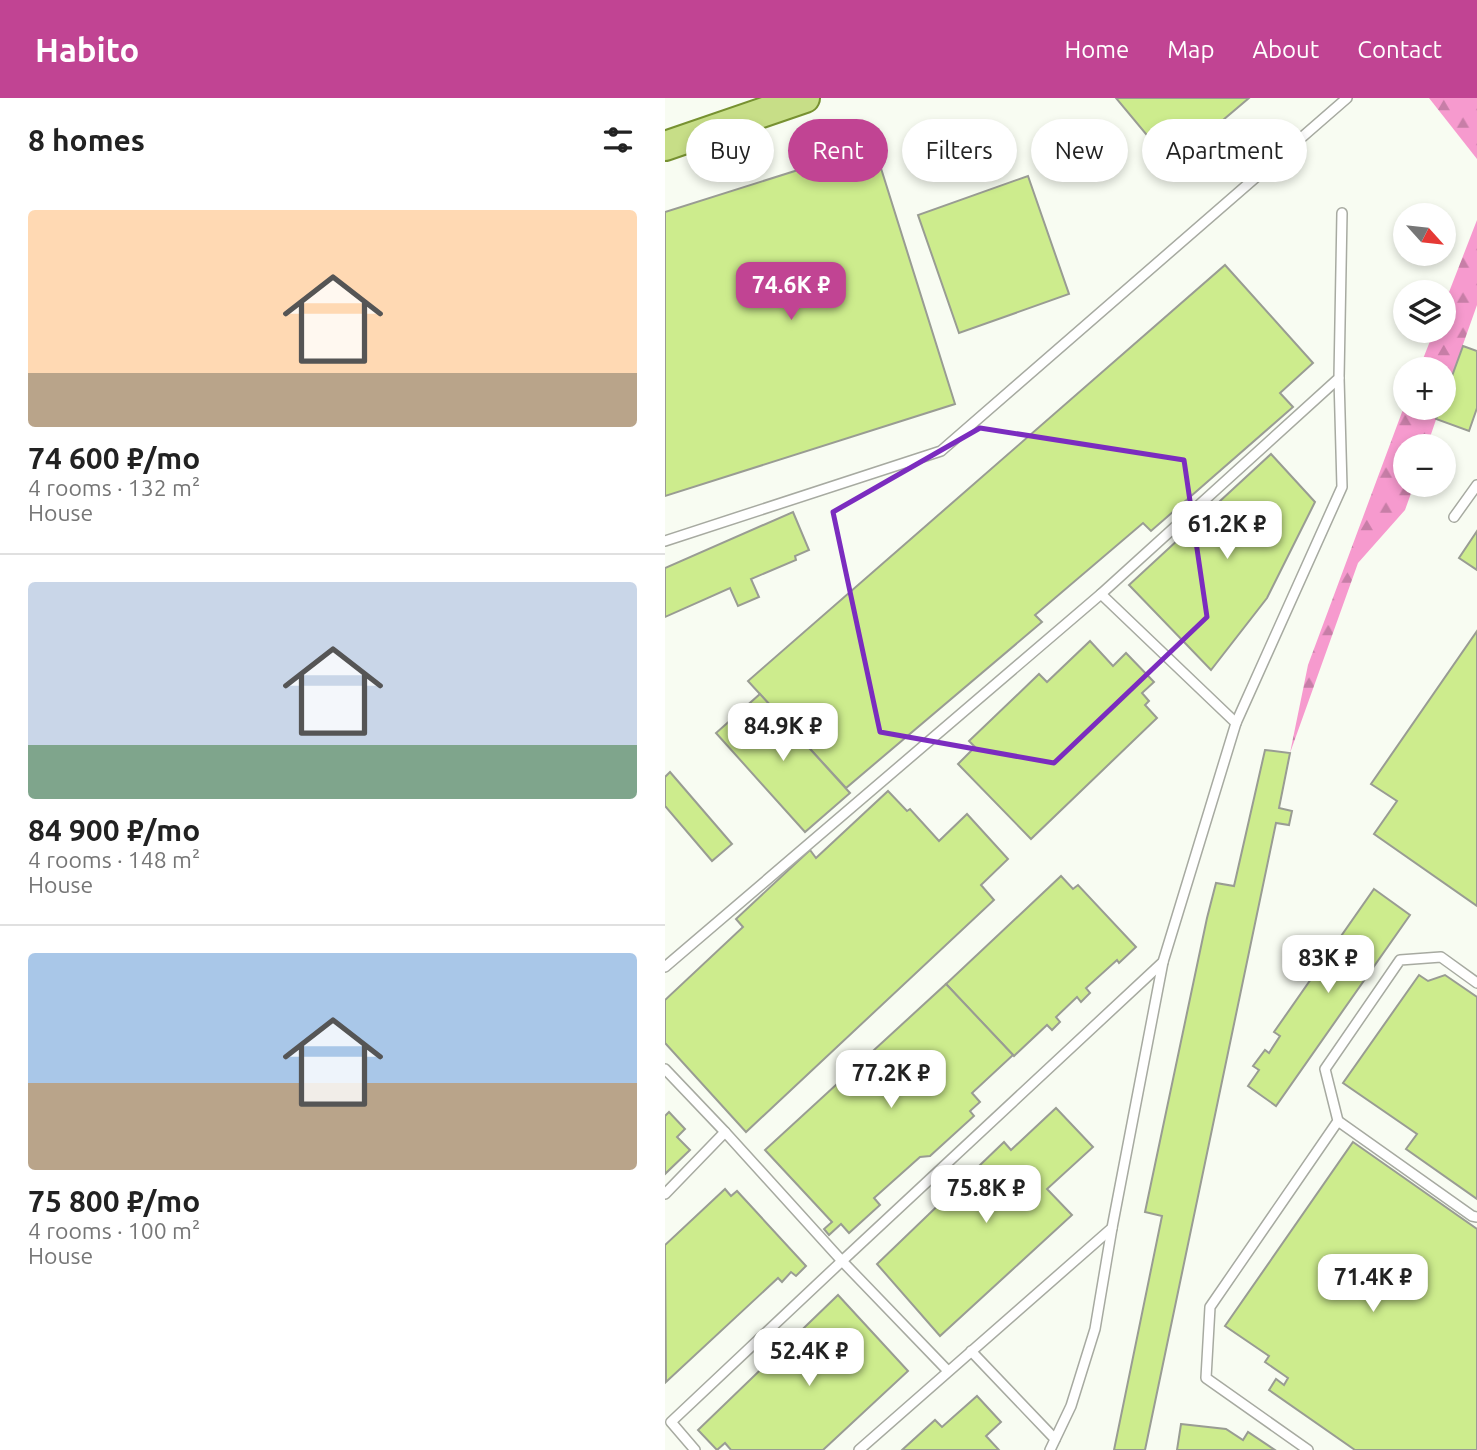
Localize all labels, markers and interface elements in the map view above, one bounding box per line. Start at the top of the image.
text: Habito [35,31,139,68]
text: Home [1064,36,1129,63]
text: Map [1167,36,1214,63]
text: About [1252,36,1319,63]
text: Contact [1357,36,1442,63]
chip: Buy [686,119,774,182]
chip: Rent [788,119,888,182]
chip: Filters [902,119,1017,182]
chip: New [1031,119,1128,182]
chip: Apartment [1142,119,1307,182]
icon: filters [599,121,637,159]
text: 8 homes [28,123,145,157]
north arrow [1393,203,1456,266]
map controls [1393,203,1456,497]
icon: home [270,256,396,382]
pin: 74.6K ₽ [726,262,856,322]
text: 74.6K ₽ [752,272,830,297]
button: layers [1393,280,1456,343]
button: + [1393,357,1456,420]
button: − [1393,434,1456,497]
text: 74 600 ₽/mo [28,441,200,475]
text: 4 rooms · 132 m² [28,475,200,500]
text: House [28,500,93,525]
pin: 61.2K ₽ [1162,502,1292,561]
text: 61.2K ₽ [1188,511,1266,536]
icon: home [270,628,396,754]
pin: 84.9K ₽ [718,704,848,763]
text: 84.9K ₽ [744,713,822,738]
text: 84 900 ₽/mo [28,813,200,847]
text: 4 rooms · 148 m² [28,847,200,872]
text: House [28,872,93,897]
pin: 83K ₽ [1279,936,1377,995]
text: 83K ₽ [1298,945,1358,970]
icon: home [270,999,396,1125]
pin: 77.2K ₽ [826,1051,956,1110]
text: 77.2K ₽ [852,1060,930,1085]
pin: 75.8K ₽ [921,1166,1051,1225]
text: 75.8K ₽ [947,1175,1025,1200]
text: 75 800 ₽/mo [28,1184,200,1218]
text: 4 rooms · 100 m² [28,1218,200,1243]
text: House [28,1243,93,1268]
pin: 71.4K ₽ [1308,1254,1438,1314]
text: 71.4K ₽ [1334,1264,1412,1289]
pin: 52.4K ₽ [744,1328,874,1388]
text: 52.4K ₽ [770,1338,848,1363]

